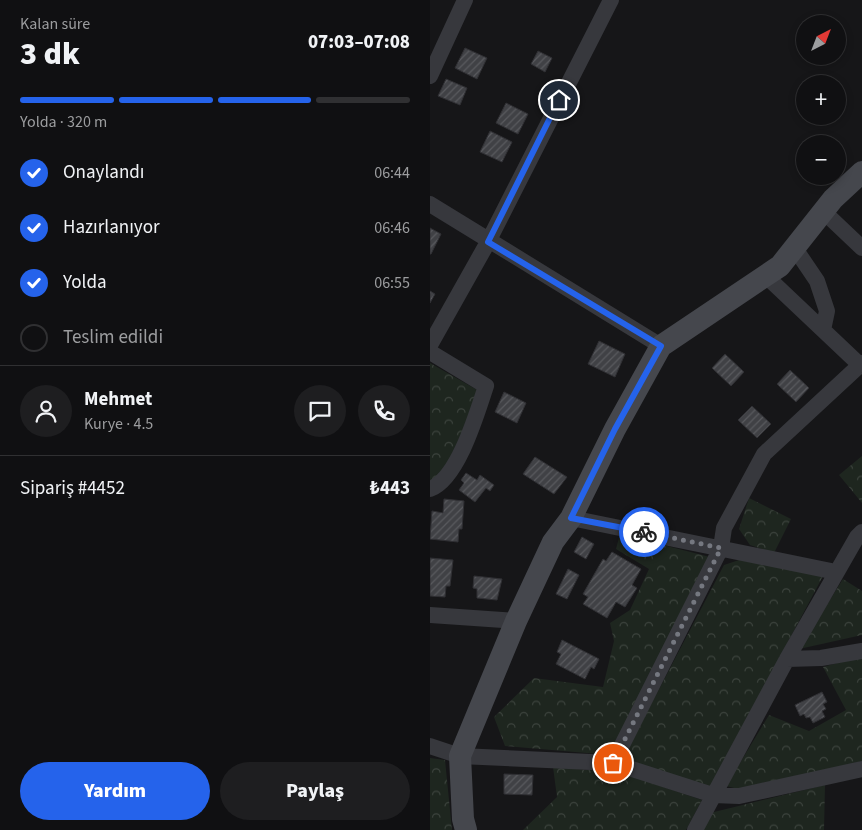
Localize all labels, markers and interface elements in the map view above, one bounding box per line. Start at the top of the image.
text: Kalan süre [20,13,90,35]
north arrow [796,15,846,65]
map controls [796,15,846,185]
text: 07:03–07:08 [308,29,410,56]
text: 3 dk [20,31,80,77]
button: + [796,75,846,125]
pin [538,79,580,121]
icon: home [545,86,573,114]
text: Yolda · 320 m [20,111,107,133]
button: − [796,135,846,185]
icon: check [20,159,48,187]
text: Onaylandı [63,159,145,186]
text: 06:44 [374,162,410,184]
icon: check [20,214,48,242]
text: Hazırlanıyor [63,214,160,241]
text: 06:46 [374,217,410,239]
icon: check [20,269,48,297]
text: Yolda [63,269,107,296]
text: 06:55 [374,272,410,294]
text: Teslim edildi [63,324,163,351]
button: person [20,385,72,437]
button: chat [294,385,346,437]
button: phone [358,385,410,437]
text: Mehmet [84,386,152,413]
text: Kurye · 4.5 [84,413,153,435]
text: Sipariş #4452 [20,475,125,502]
text: ₺443 [370,475,410,502]
courier [619,507,669,557]
icon: bike [630,518,658,546]
pin [592,742,634,784]
icon: bag [599,749,627,777]
button: Yardım [20,762,210,820]
button: Paylaş [220,762,410,820]

